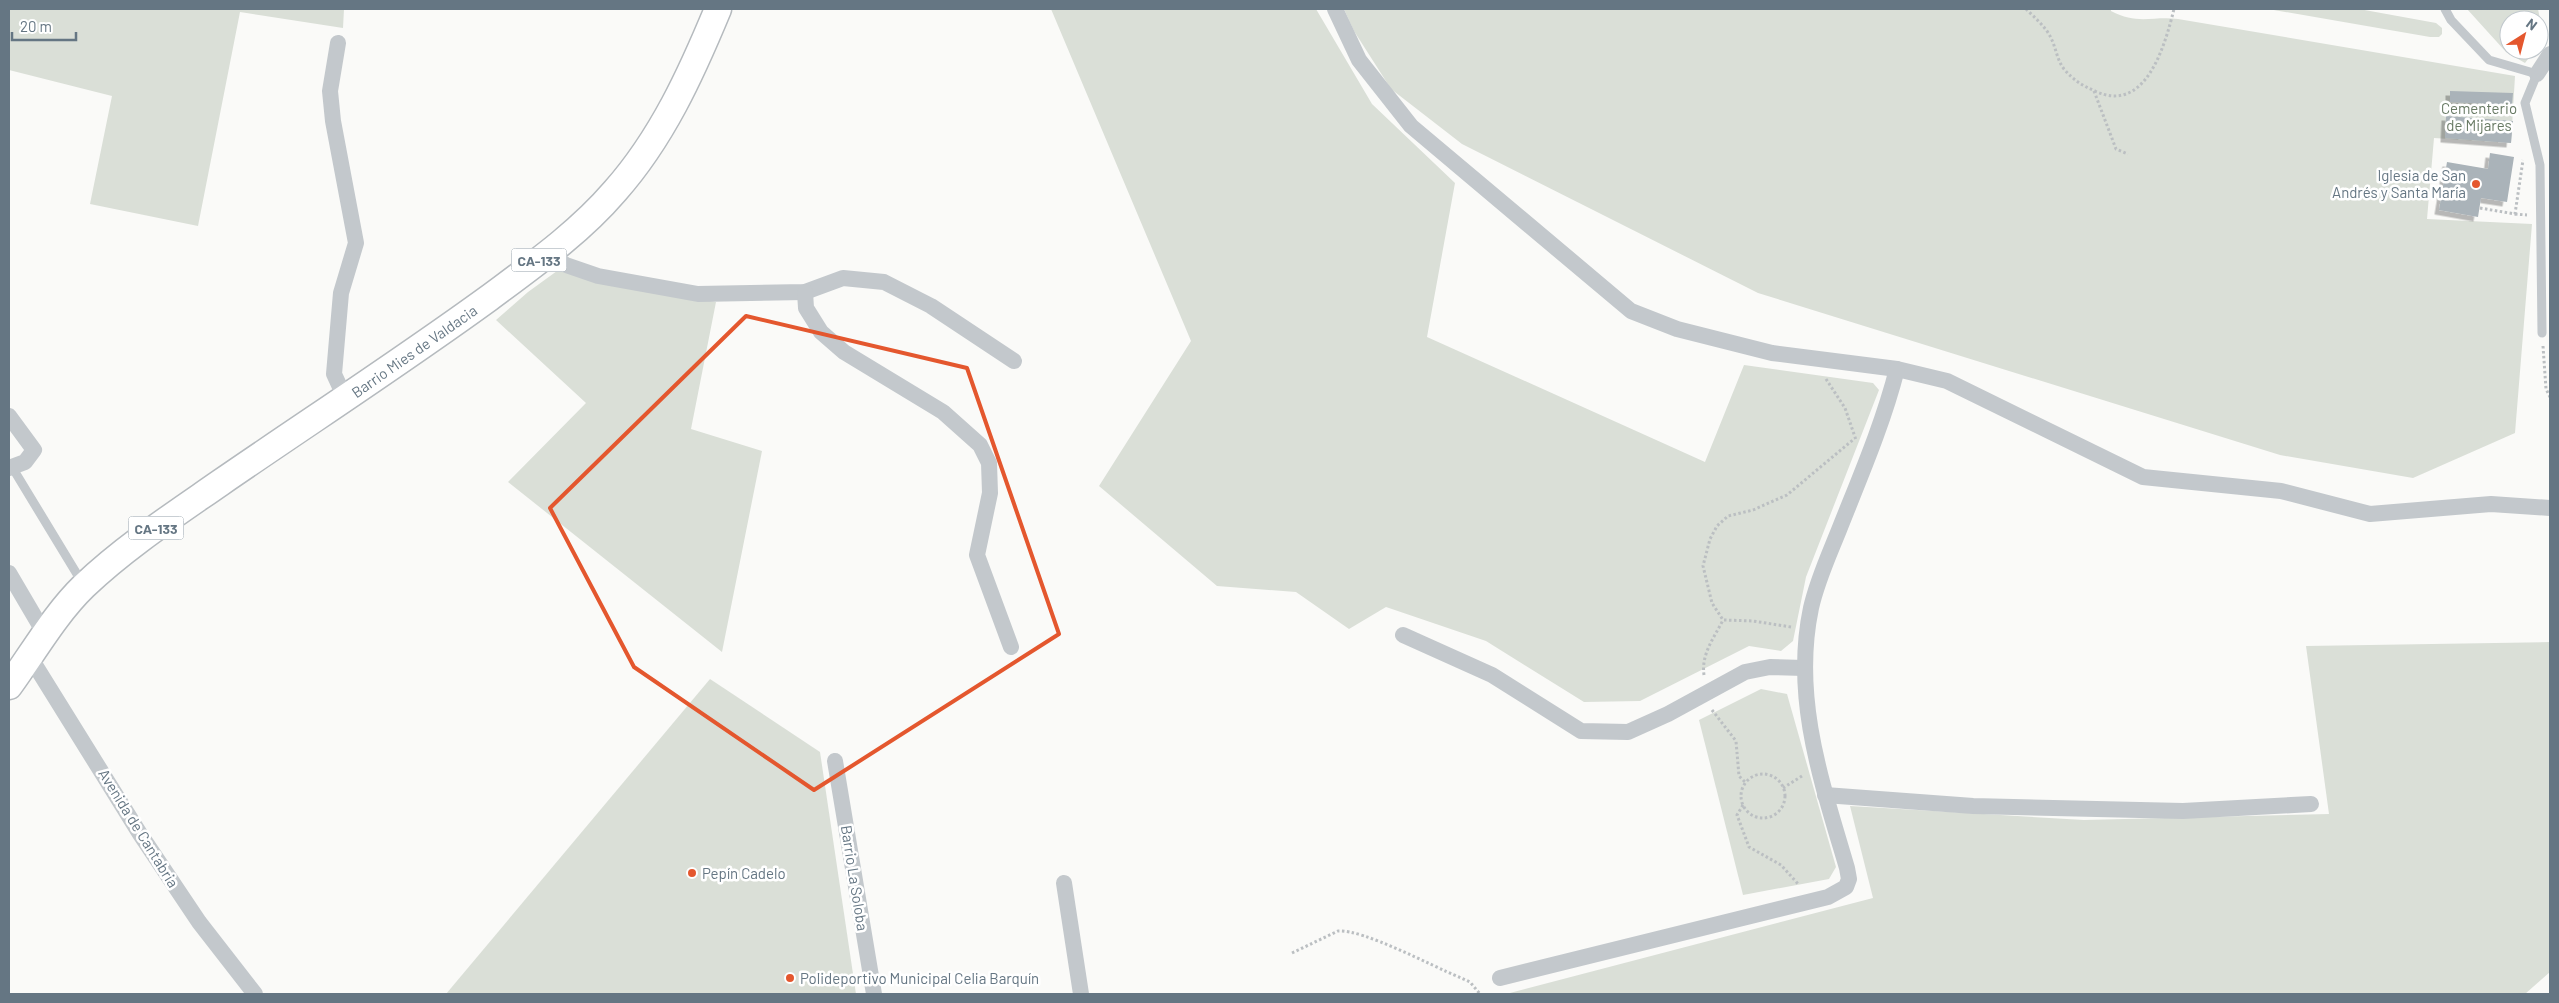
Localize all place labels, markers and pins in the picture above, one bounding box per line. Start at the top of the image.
place label: Iglesia de San Andrés y Santa María [2332,166,2466,201]
marker: Iglesia de San Andrés y Santa María [2470,178,2482,190]
place label: Pepín Cadelo [702,864,786,882]
marker: Pepín Cadelo [686,867,698,879]
place label: Polideportivo Municipal Celia Barquín [800,969,1039,987]
marker: Polideportivo Municipal Celia Barquín [784,972,796,984]

